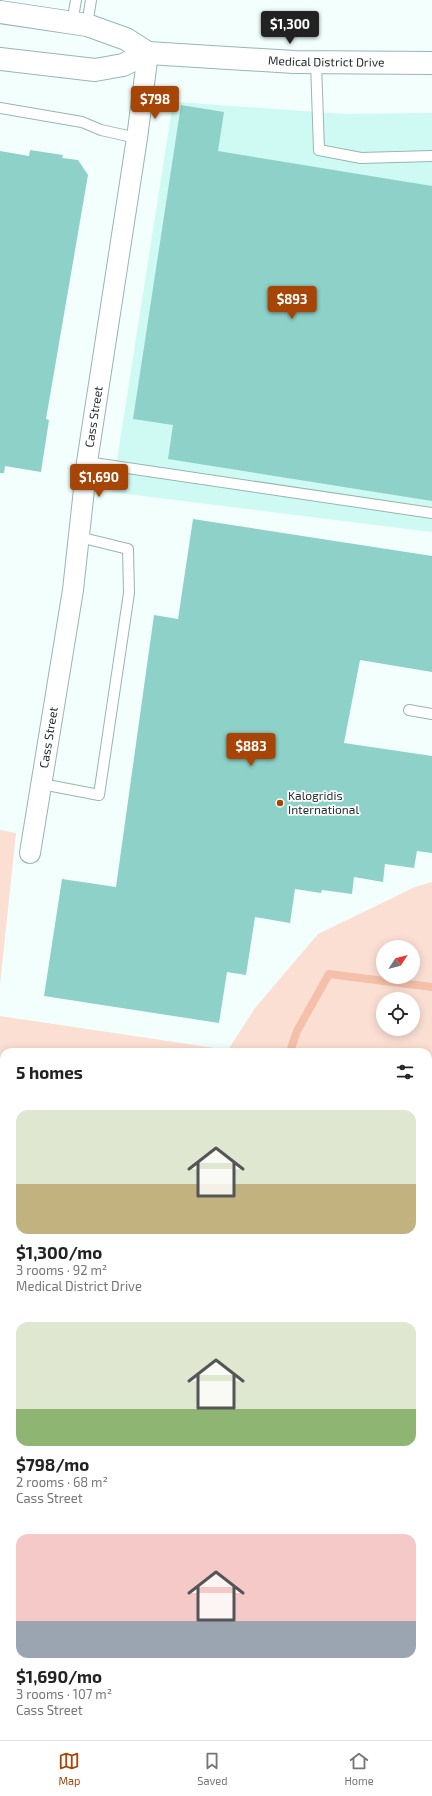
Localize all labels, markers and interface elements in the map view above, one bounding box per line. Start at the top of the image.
pin: $1,300 [257,11,323,45]
text: $1,300 [270,16,310,32]
street label: Medical District Drive [268,52,384,69]
pin: $798 [131,86,179,120]
text: $798 [140,91,170,107]
pin: $893 [268,286,316,320]
text: $893 [277,291,307,307]
street label: Cass Street [81,385,105,448]
pin: $1,690 [66,464,132,498]
text: $1,690 [79,469,119,485]
street label: Cass Street [36,705,60,769]
pin: $883 [227,733,275,767]
text: $883 [235,738,267,754]
place label: Kalogridis International [288,788,359,816]
marker: Kalogridis International [275,798,285,808]
north arrow [376,940,420,984]
map controls [376,940,420,1036]
button: locate [376,992,420,1036]
icon: filters [394,1061,416,1083]
text: 5 homes [16,1062,83,1082]
icon: home [180,1136,252,1208]
text: $1,300/mo [16,1242,102,1262]
text: 3 rooms · 92 m² [16,1262,107,1278]
text: Medical District Drive [16,1278,142,1294]
icon: home [180,1348,252,1420]
text: $798/mo [16,1454,89,1474]
text: 2 rooms · 68 m² [16,1474,108,1490]
text: Cass Street [16,1490,83,1506]
icon: home [180,1560,252,1632]
text: $1,690/mo [16,1666,102,1686]
text: 3 rooms · 107 m² [16,1686,112,1702]
text: Cass Street [16,1702,83,1718]
tab: Map [58,1750,81,1787]
tab: Saved [197,1750,228,1787]
tab: Home [344,1750,374,1787]

